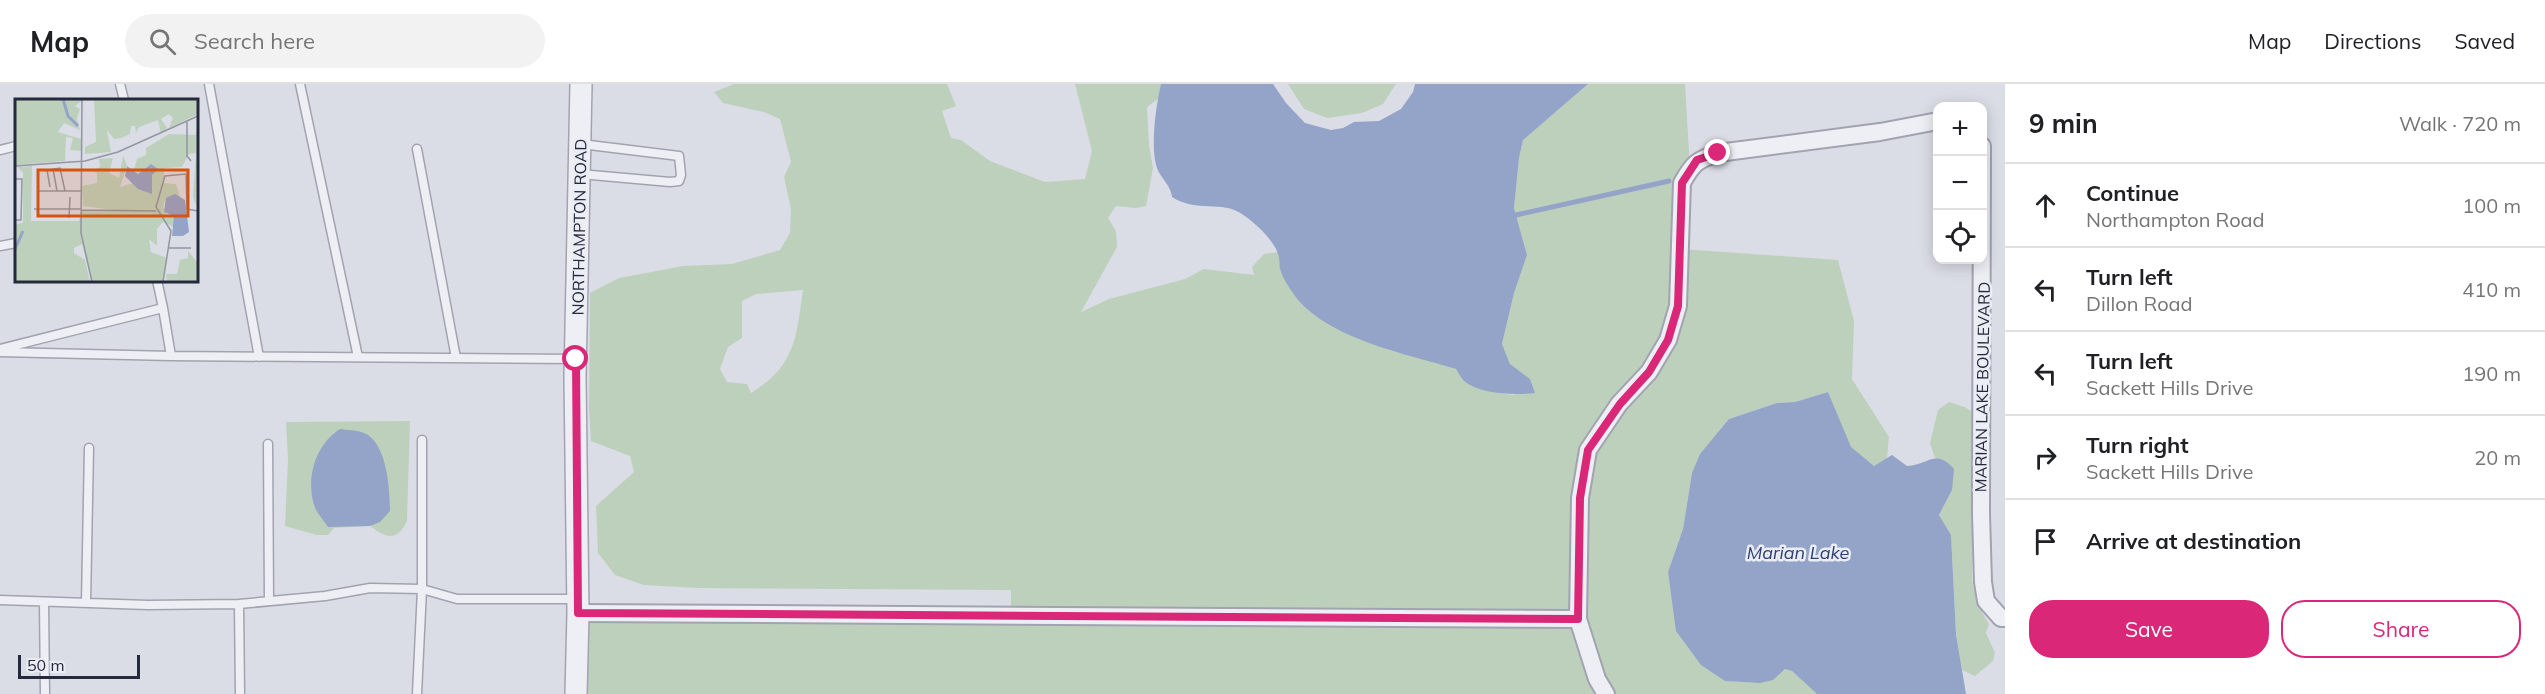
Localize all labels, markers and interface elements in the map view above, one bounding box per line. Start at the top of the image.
search box [125,14,545,68]
text: Map [30,24,89,59]
icon: search [146,25,179,58]
text: Search here [194,27,315,55]
text: Map [2248,28,2291,54]
text: Directions [2324,28,2421,54]
text: Saved [2454,28,2515,54]
inset map [15,99,198,282]
map controls [1933,102,1987,264]
button: + [1933,102,1987,156]
text: 9 min [2029,107,2098,140]
text: Walk · 720 m [2399,111,2521,136]
street label: NORTHAMPTON ROAD [567,138,591,316]
route end [1704,139,1730,165]
button: − [1933,156,1987,210]
text: Continue [2086,179,2179,207]
icon: ahead [2029,189,2062,222]
text: 100 m [2462,193,2521,218]
text: Northampton Road [2086,207,2265,232]
button: locate [1933,210,1987,264]
text: Turn left [2086,263,2173,291]
icon: left [2029,273,2062,306]
text: 410 m [2462,277,2521,302]
street label: MARIAN LAKE BOULEVARD [1970,282,1994,492]
text: Dillon Road [2086,291,2193,316]
route start [562,345,588,371]
text: Turn left [2086,347,2173,375]
icon: left [2029,357,2062,390]
text: 190 m [2462,361,2521,386]
text: Sackett Hills Drive [2086,375,2253,400]
text: Turn right [2086,431,2189,459]
icon: right [2029,441,2062,474]
text: 20 m [2474,445,2521,470]
text: Sackett Hills Drive [2086,459,2253,484]
icon: arrive [2029,525,2062,558]
text: Arrive at destination [2086,527,2301,555]
water label: Marian Lake [1747,541,1849,564]
button: Save [2029,600,2269,658]
button: Share [2281,600,2521,658]
scale bar [18,652,140,680]
text: 50 m [27,655,64,675]

